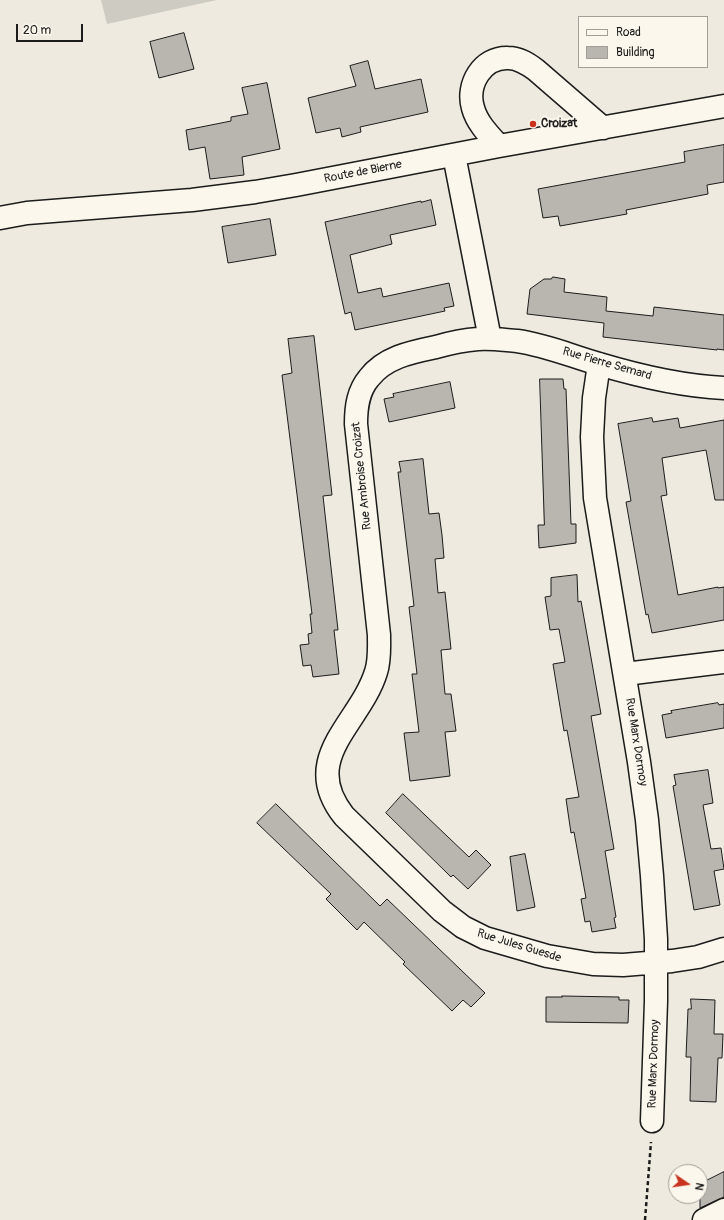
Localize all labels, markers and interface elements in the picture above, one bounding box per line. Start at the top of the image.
scale bar [18,16,85,42]
legend [578,16,708,68]
text: 20 m [23,23,51,38]
text: Road [616,25,641,40]
text: Building [616,45,655,60]
place label: Croizat [541,117,577,131]
marker: Croizat [528,119,538,129]
street label: Route de Bierne [323,157,403,187]
street label: Rue Pierre Semard [561,344,653,384]
street label: Rue Ambroise Croizat [349,421,375,531]
street label: Rue Marx Dormoy [622,697,650,787]
street label: Rue Jules Guesde [475,926,563,966]
street label: Rue Marx Dormoy [645,1019,663,1109]
north arrow [668,1164,708,1204]
text: N [692,1182,706,1192]

